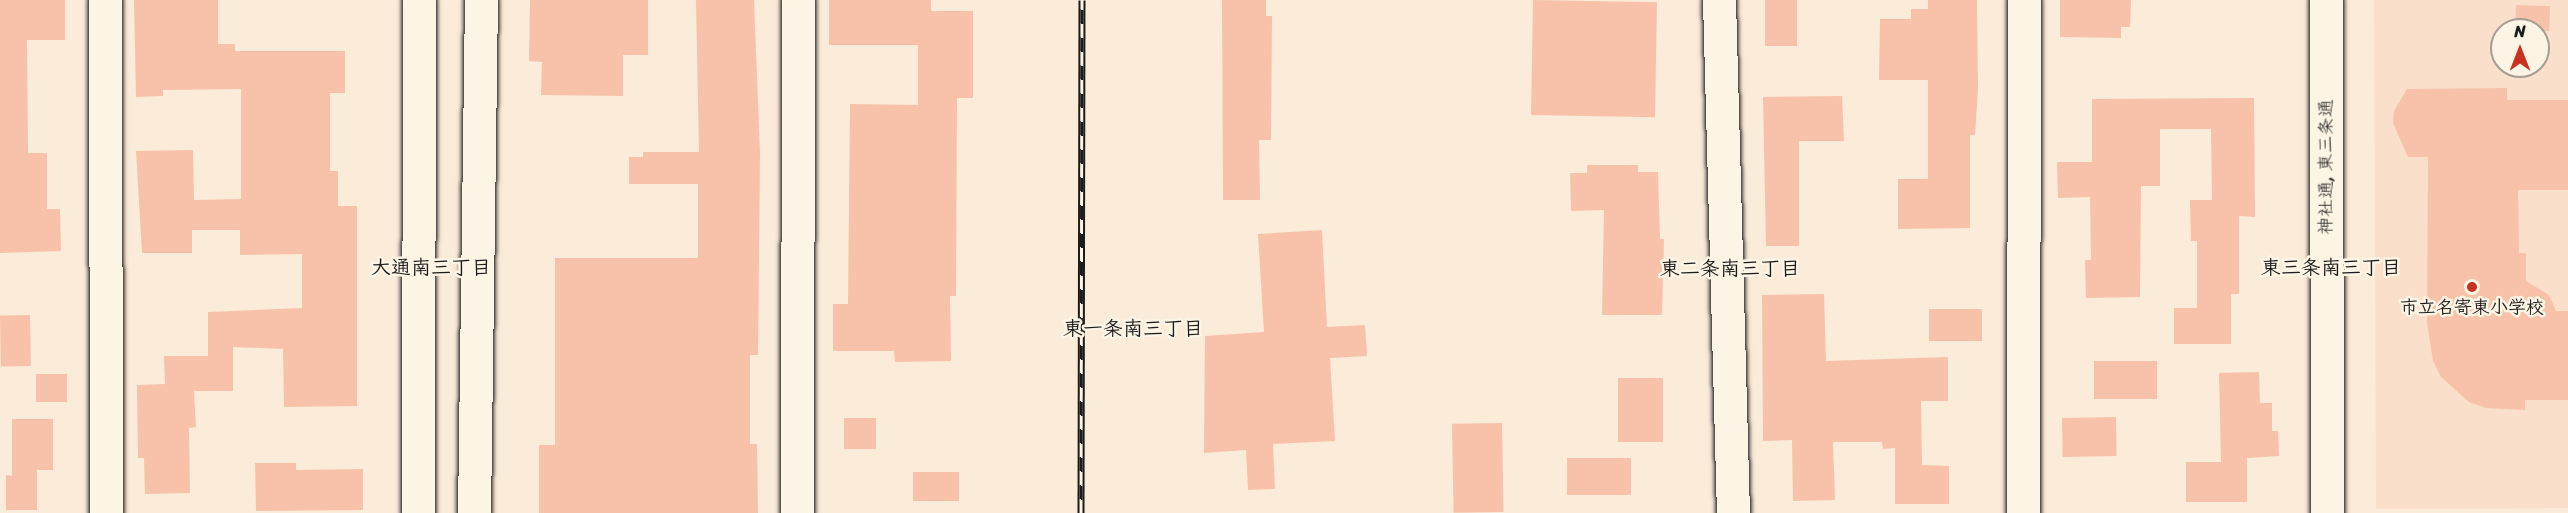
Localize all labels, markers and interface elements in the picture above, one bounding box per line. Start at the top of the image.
text: N [2514,17,2526,46]
north arrow [2490,18,2550,78]
street label: 神社通, 東三条通 [2315,99,2337,235]
district label: 大通南三丁目 [371,255,491,279]
district label: 東三条南三丁目 [2261,255,2401,279]
district label: 東二条南三丁目 [1660,256,1800,280]
marker: 市立名寄東小学校 [2465,280,2479,294]
place label: 市立名寄東小学校 [2400,296,2544,318]
district label: 東一条南三丁目 [1063,316,1203,340]

